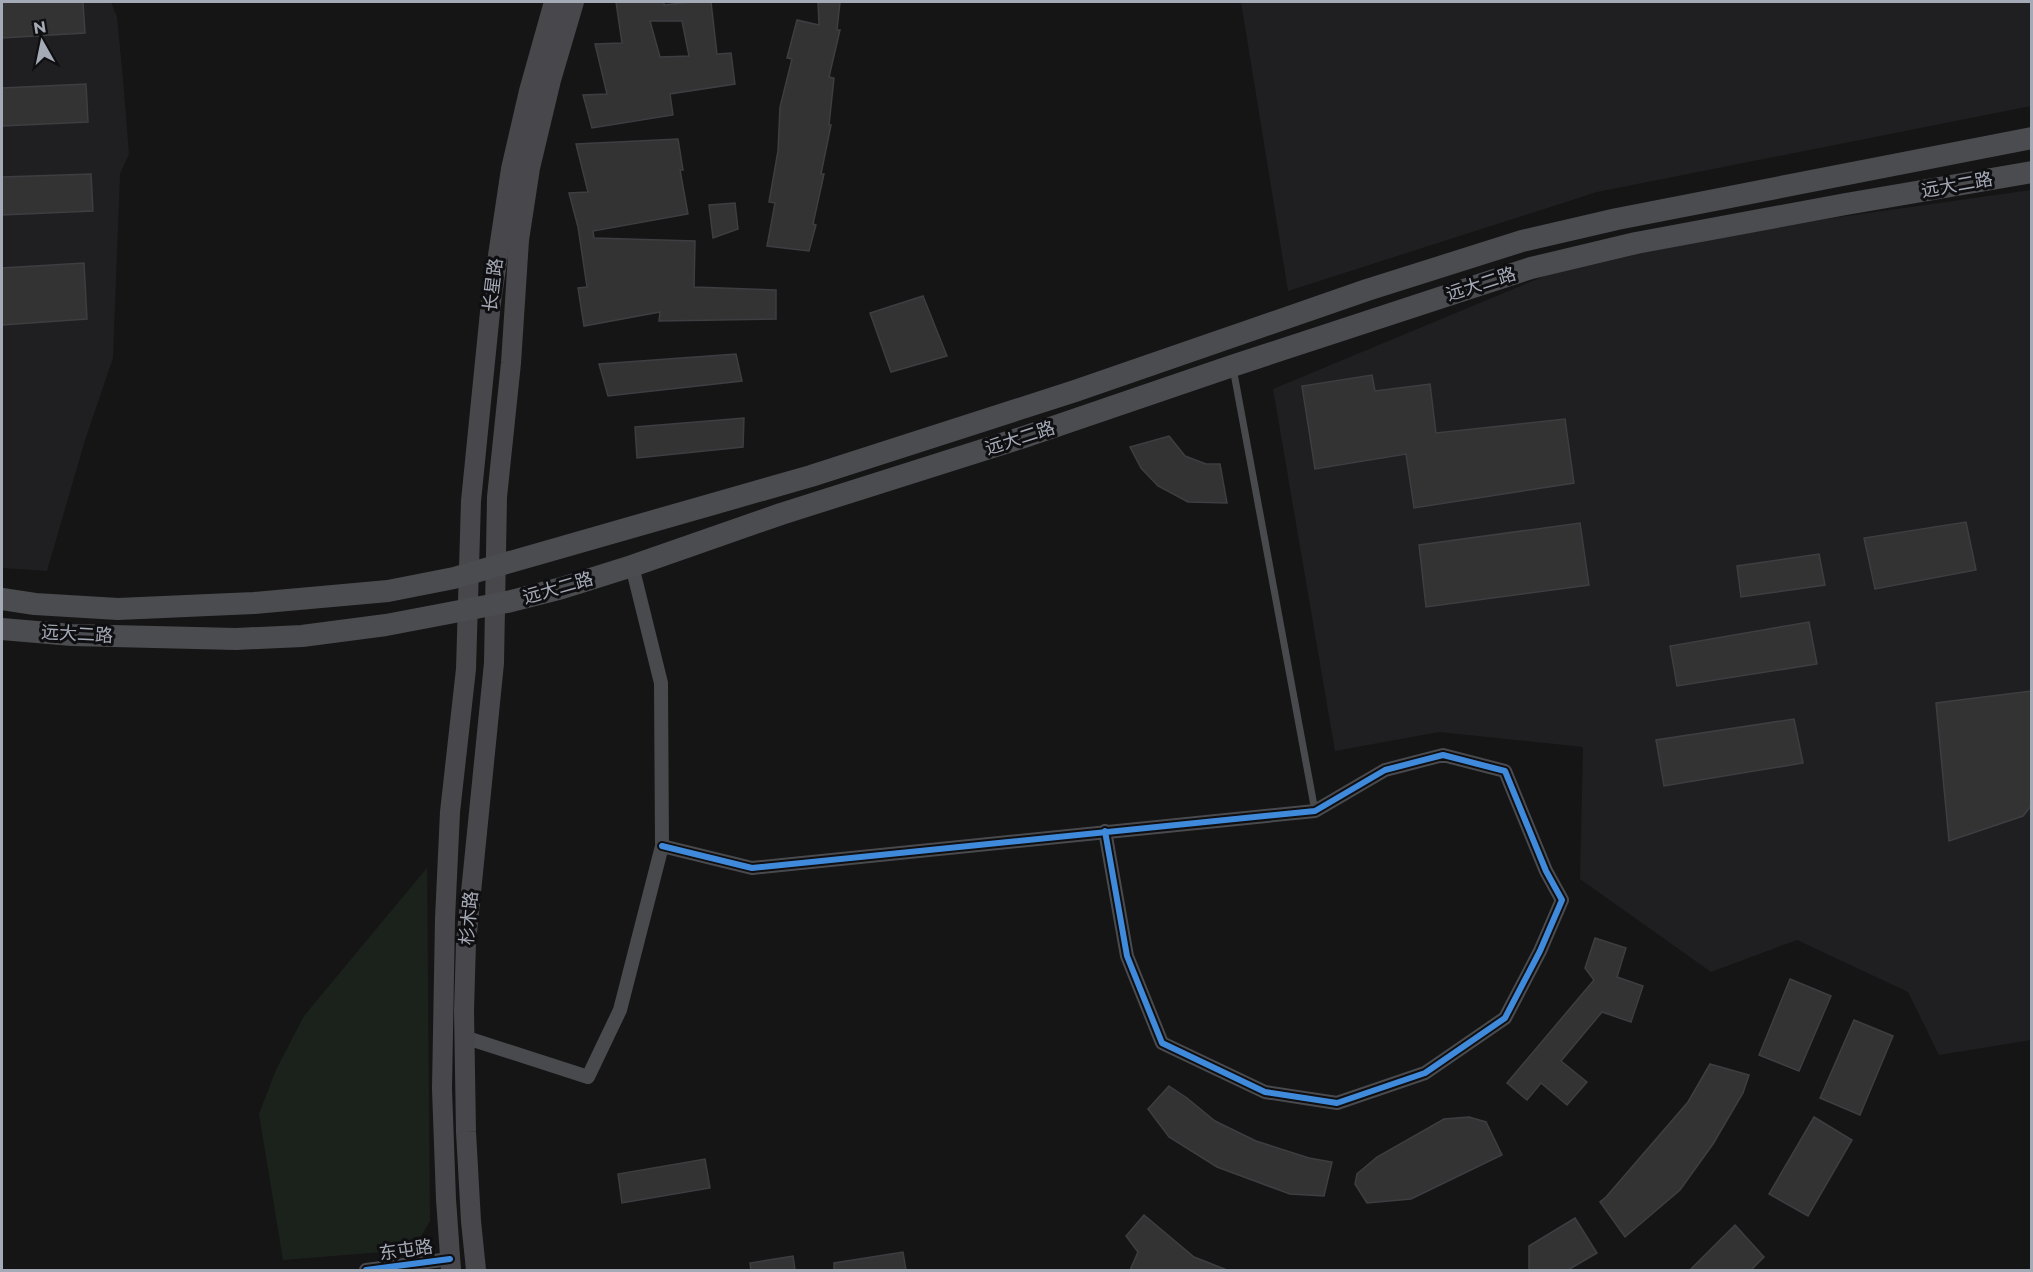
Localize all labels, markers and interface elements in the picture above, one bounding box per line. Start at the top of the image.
north arrow [12,12,72,72]
text: N [32,17,48,38]
street label: 远大二路 [1920,168,1994,202]
street label: 长星路 [479,257,507,313]
street label: 远大二路 [1443,262,1519,306]
street label: 远大二路 [982,416,1058,460]
street label: 远大二路 [520,568,596,608]
street label: 远大二路 [40,621,114,647]
street label: 杉木路 [456,890,482,946]
street label: 东屯路 [378,1235,434,1265]

